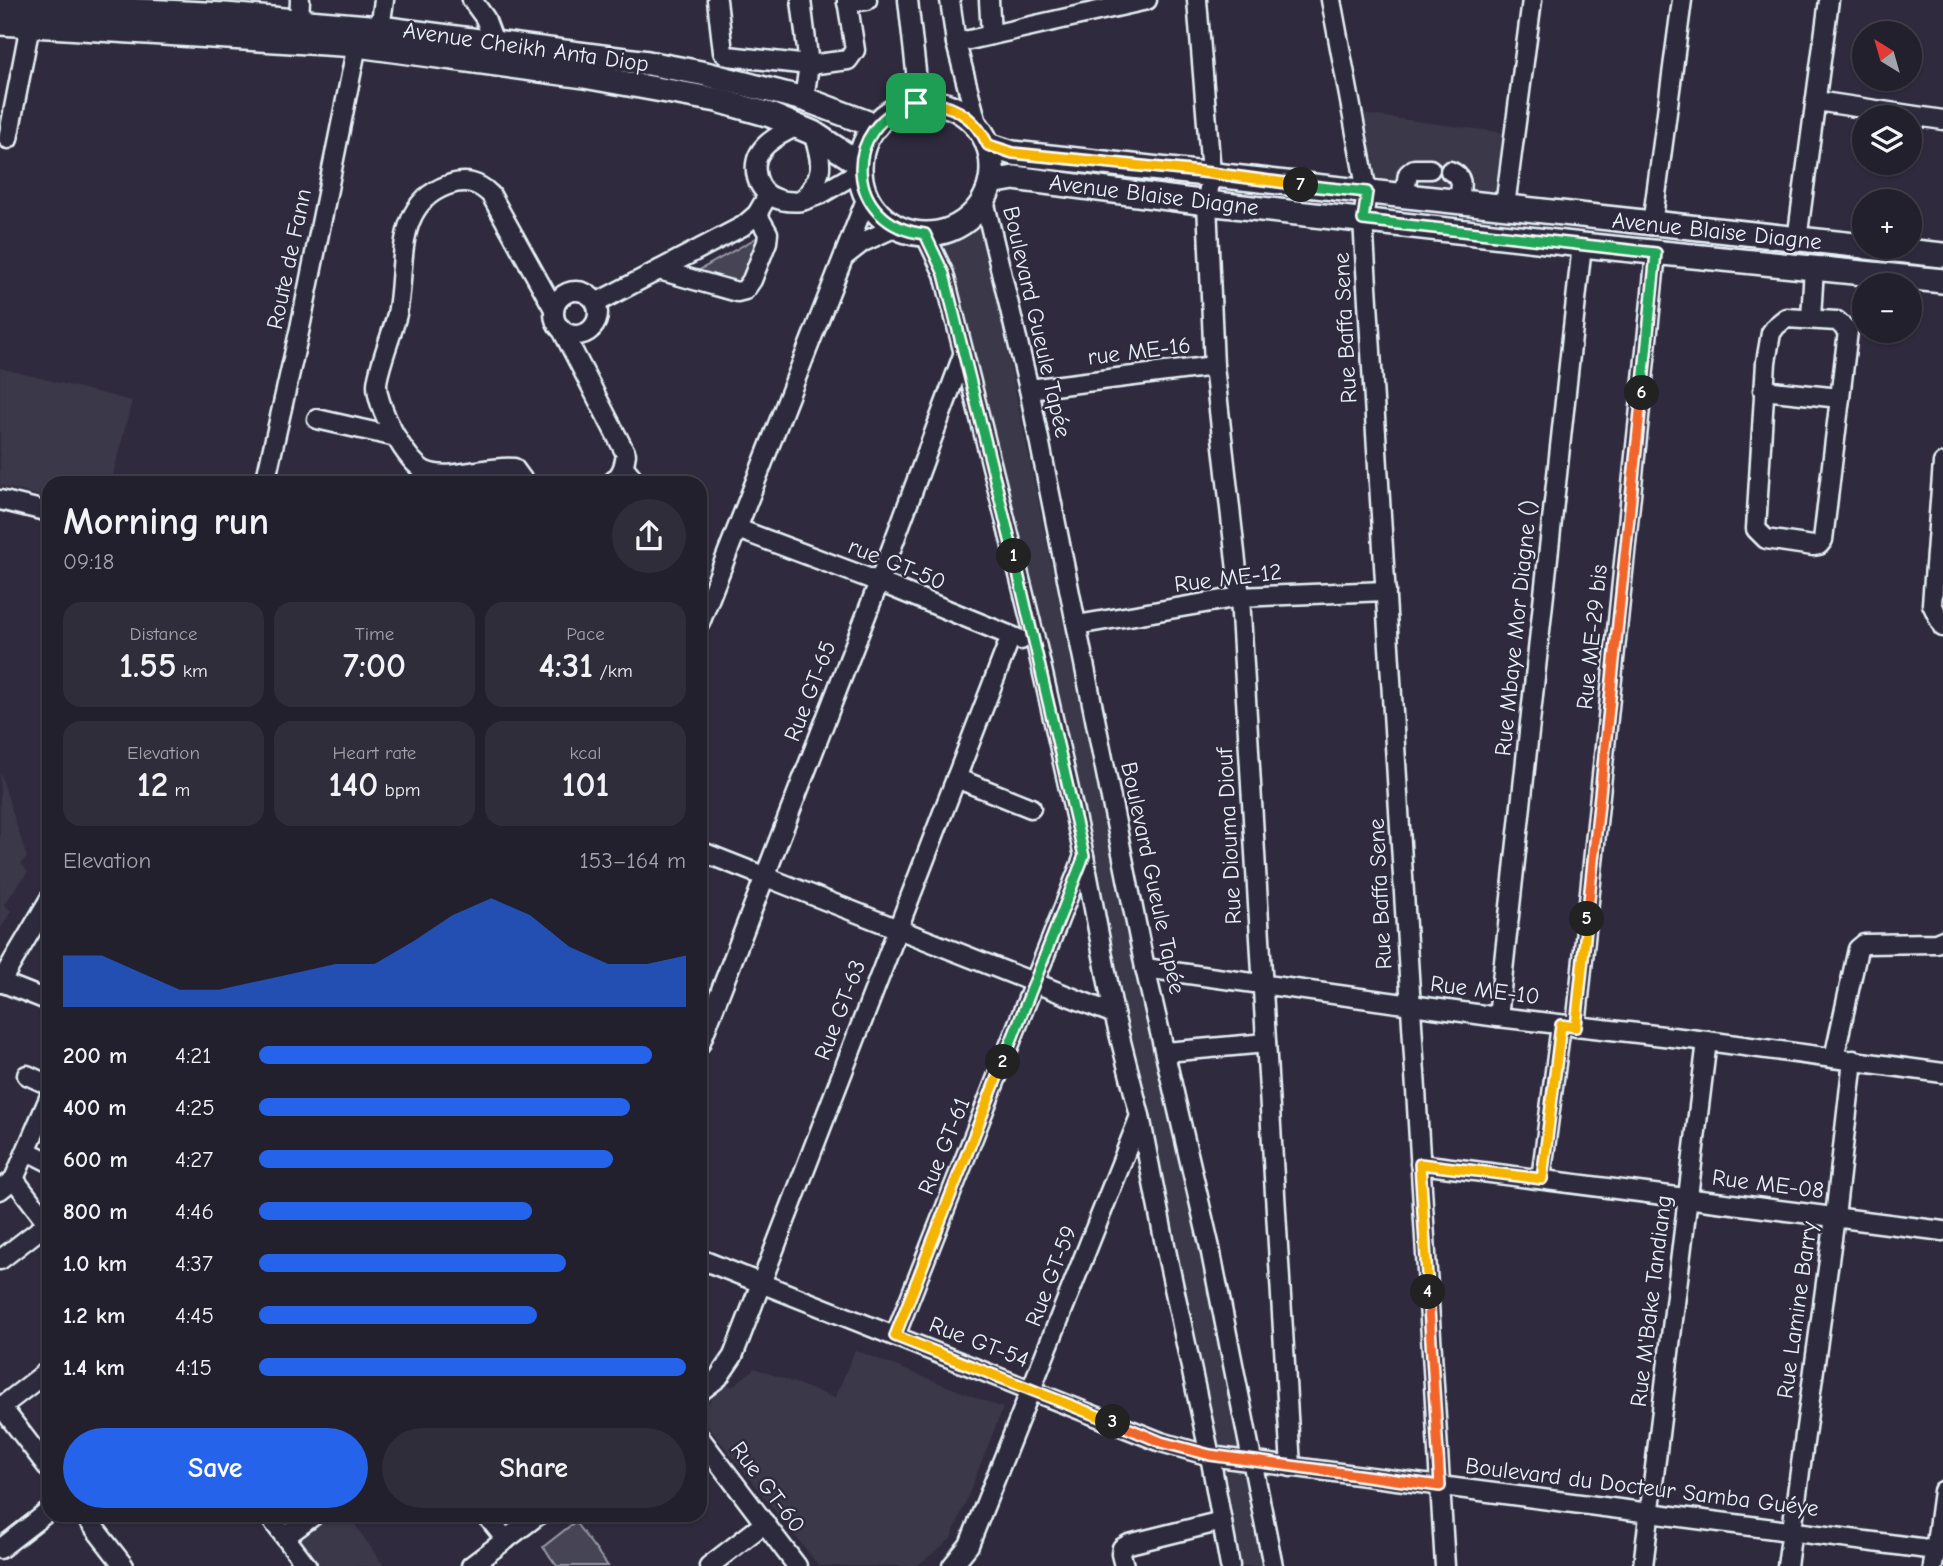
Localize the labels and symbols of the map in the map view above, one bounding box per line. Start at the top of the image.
street label: Avenue Cheikh Anta Diop [401,16,651,78]
north arrow [1852,21,1922,91]
pin [886,73,946,133]
pin: 7 [1284,168,1318,202]
street label: Avenue Blaise Diagne [1048,169,1260,221]
street label: Route de Fann [261,186,317,332]
street label: Boulevard Gueule Tapée [997,204,1077,440]
street label: Avenue Blaise Diagne [1611,207,1823,255]
street label: Rue Baffa Sene [1328,252,1362,404]
street label: rue ME-16 [1086,331,1192,371]
pin: 6 [1624,376,1660,410]
street label: Rue Mbaye Mor Diagne () [1489,499,1543,757]
street label: rue GT-50 [844,532,950,596]
pin: 1 [996,538,1032,574]
street label: Rue ME-12 [1173,558,1283,598]
street label: Rue ME-29 bis [1571,563,1613,711]
street label: Rue GT-65 [778,637,842,745]
street label: Rue Diouma Diouf [1211,745,1247,925]
street label: Boulevard Gueule Tapée [1115,759,1191,997]
street label: Rue Baffa Sene [1363,818,1397,970]
pin: 5 [1570,902,1604,936]
street label: Rue GT-63 [809,956,871,1064]
street label: Rue ME-10 [1429,970,1541,1010]
pin: 2 [986,1044,1020,1080]
street label: Rue GT-61 [912,1093,976,1199]
street label: Rue ME-08 [1710,1164,1826,1204]
street label: Rue M'Bake Tandiang [1625,1194,1677,1408]
street label: Rue Lamine Barry [1771,1219,1823,1400]
street label: Rue GT-59 [1019,1222,1083,1330]
pin: 4 [1410,1274,1446,1310]
street label: Rue GT-54 [925,1311,1033,1373]
pin: 3 [1096,1404,1130,1440]
street label: Rue GT-60 [725,1436,811,1538]
street label: Boulevard du Docteur Samba Guéye [1464,1452,1820,1522]

